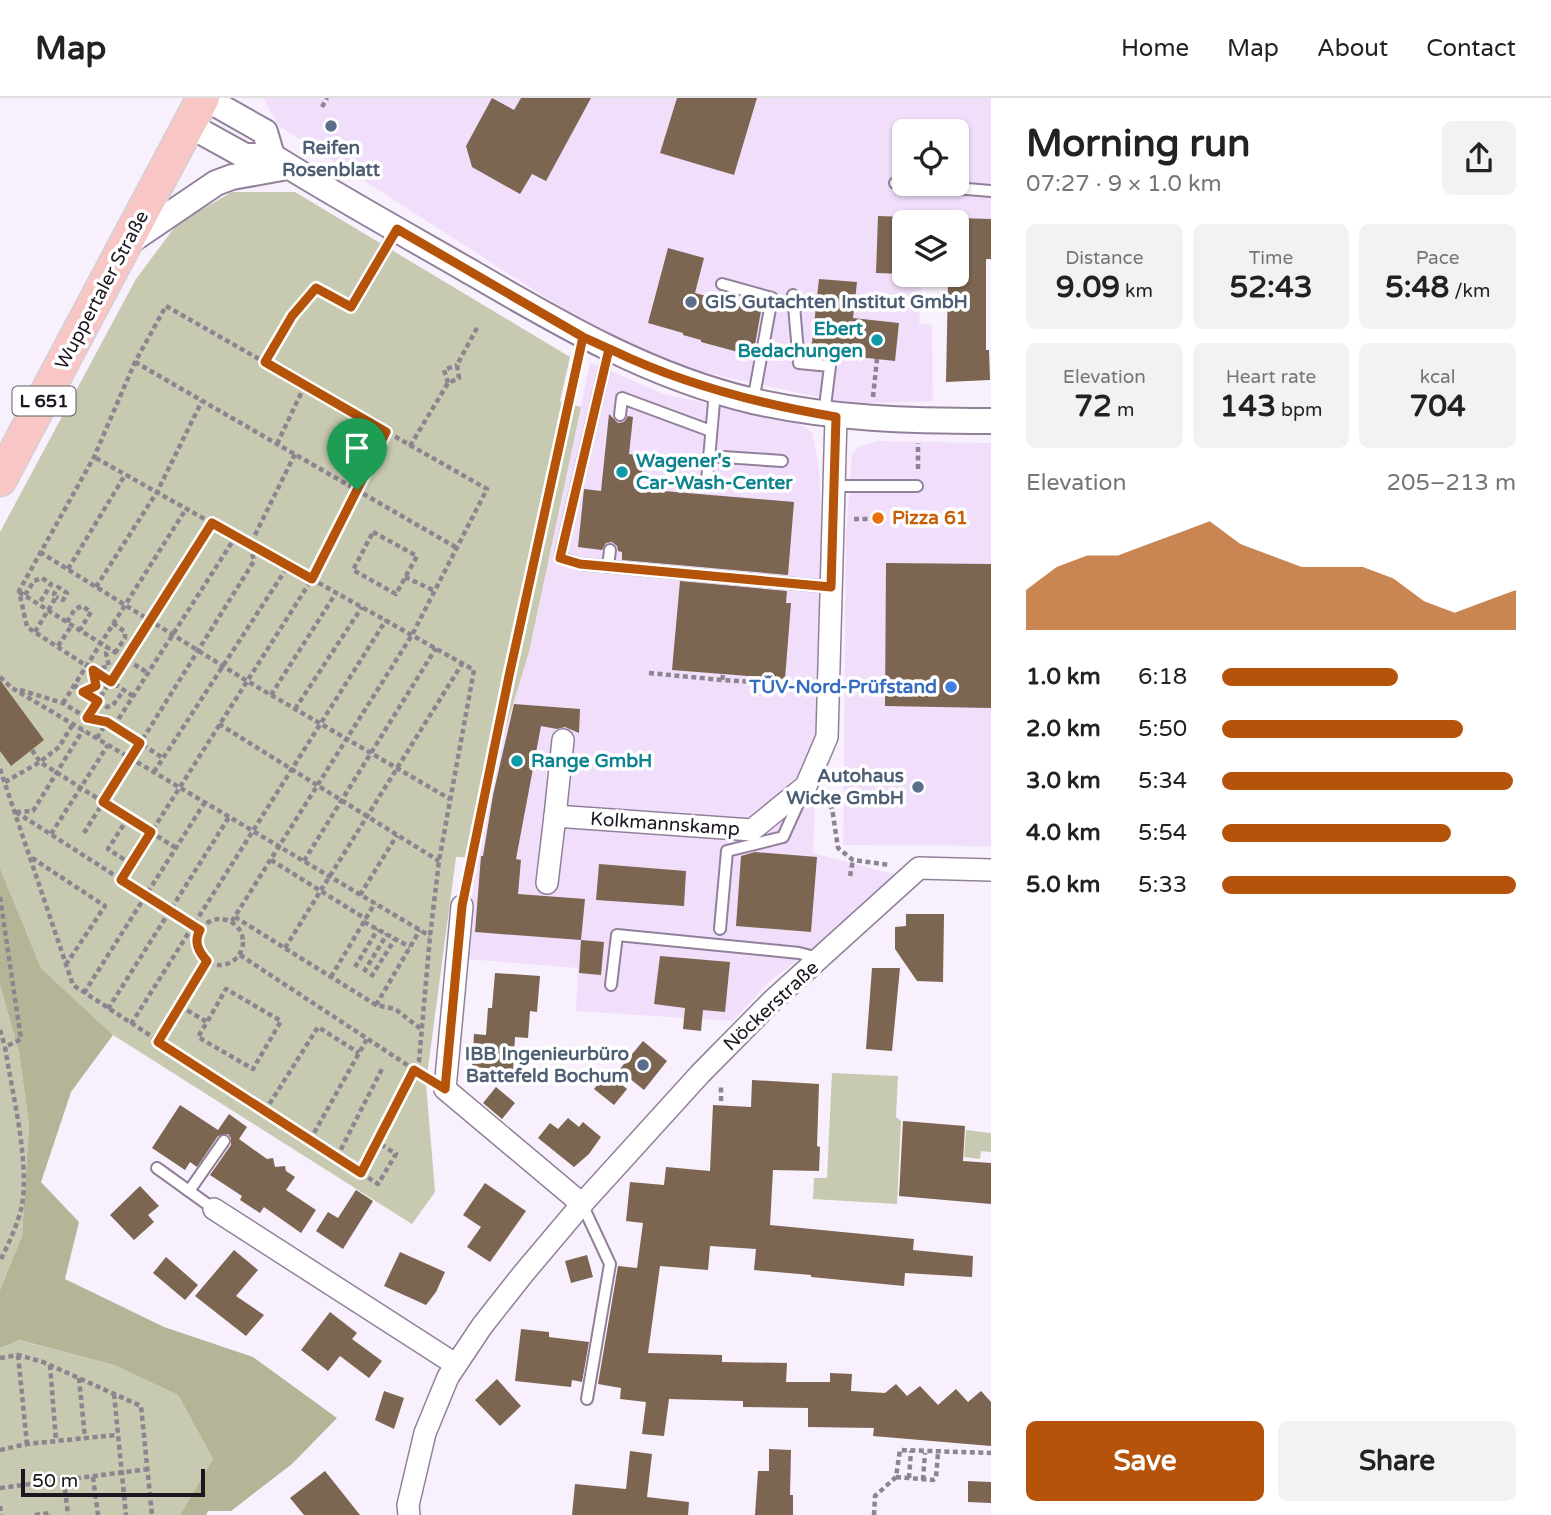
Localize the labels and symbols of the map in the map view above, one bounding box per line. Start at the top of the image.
marker: Reifen Rosenblatt [323,118,339,134]
place label: Reifen Rosenblatt [282,137,381,181]
street label: Wuppertaler Straße [51,207,153,373]
place label: GIS Gutachten Institut GmbH [705,291,968,313]
marker: GIS Gutachten Institut GmbH [683,294,699,310]
place label: Ebert Bedachungen [737,318,864,363]
marker: Ebert Bedachungen [869,332,885,348]
road number: L 651 [12,386,76,416]
pin [327,418,387,490]
place label: Wagener's Car-Wash-Center [636,450,793,494]
marker: Wagener's Car-Wash-Center [614,464,630,480]
place label: Pizza 61 [892,507,968,529]
marker: Pizza 61 [870,510,886,526]
place label: TÜV-Nord-Prüfstand [748,675,937,698]
marker: TÜV-Nord-Prüfstand [943,679,959,695]
place label: Range GmbH [531,750,652,773]
marker: Range GmbH [509,753,525,769]
place label: Autohaus Wicke GmbH [786,765,904,809]
marker: Autohaus Wicke GmbH [910,779,926,795]
street label: Kolkmannskamp [589,808,741,840]
street label: Nöckerstraße [719,957,823,1055]
place label: IBB Ingenieurbüro Battefeld Bochum [465,1043,629,1087]
marker: IBB Ingenieurbüro Battefeld Bochum [635,1057,651,1073]
scale bar [21,1466,205,1498]

